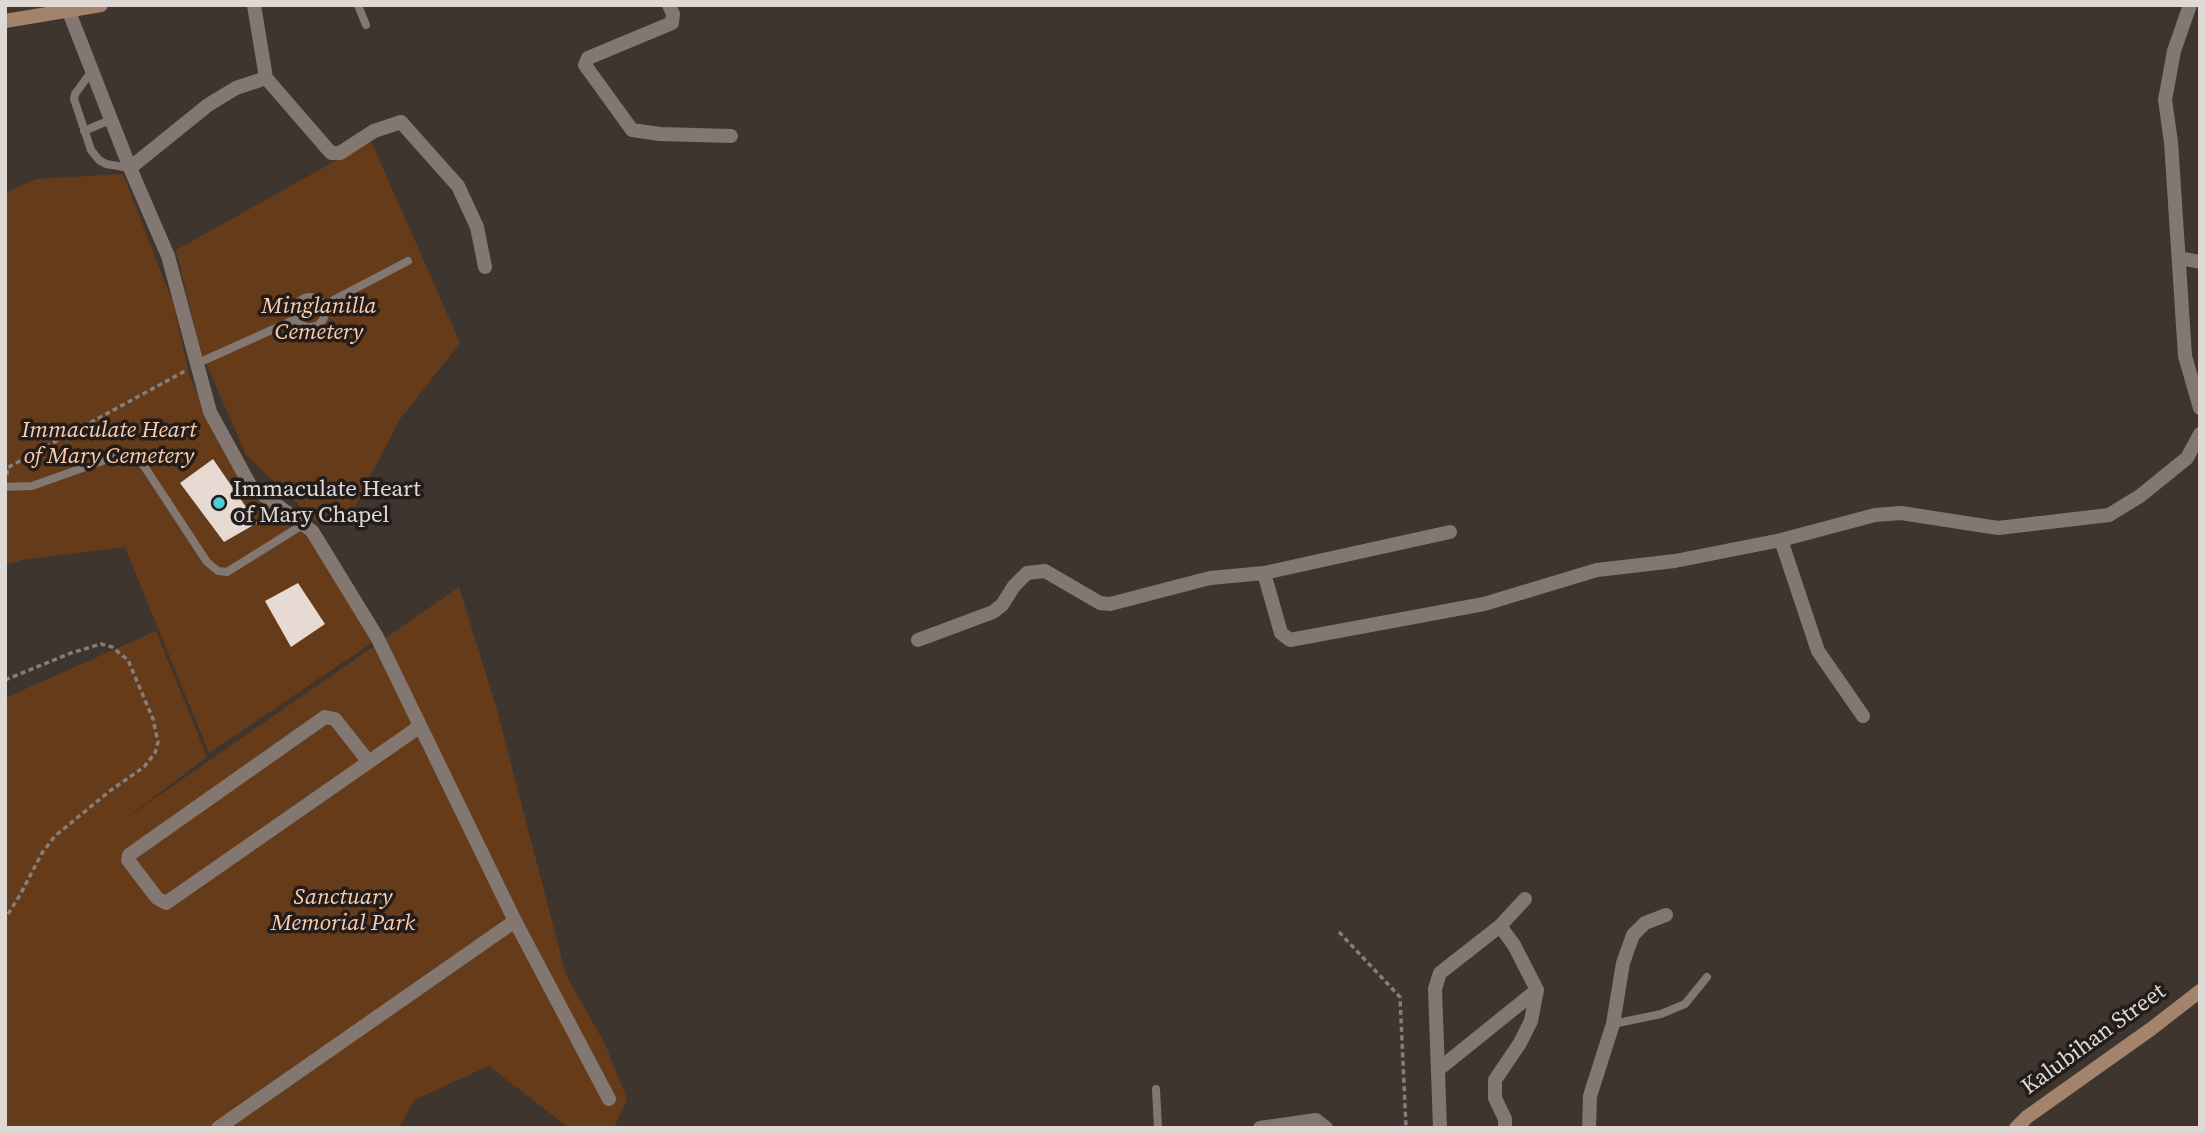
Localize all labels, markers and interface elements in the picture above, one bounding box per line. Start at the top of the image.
park label: Minglanilla Cemetery [261,293,377,347]
park label: Immaculate Heart of Mary Cemetery [22,417,196,471]
place label: Immaculate Heart of Mary Chapel [233,476,421,530]
marker: Immaculate Heart of Mary Chapel [211,495,227,511]
park label: Sanctuary Memorial Park [271,884,415,938]
street label: Kalubihan Street [2017,979,2171,1101]

